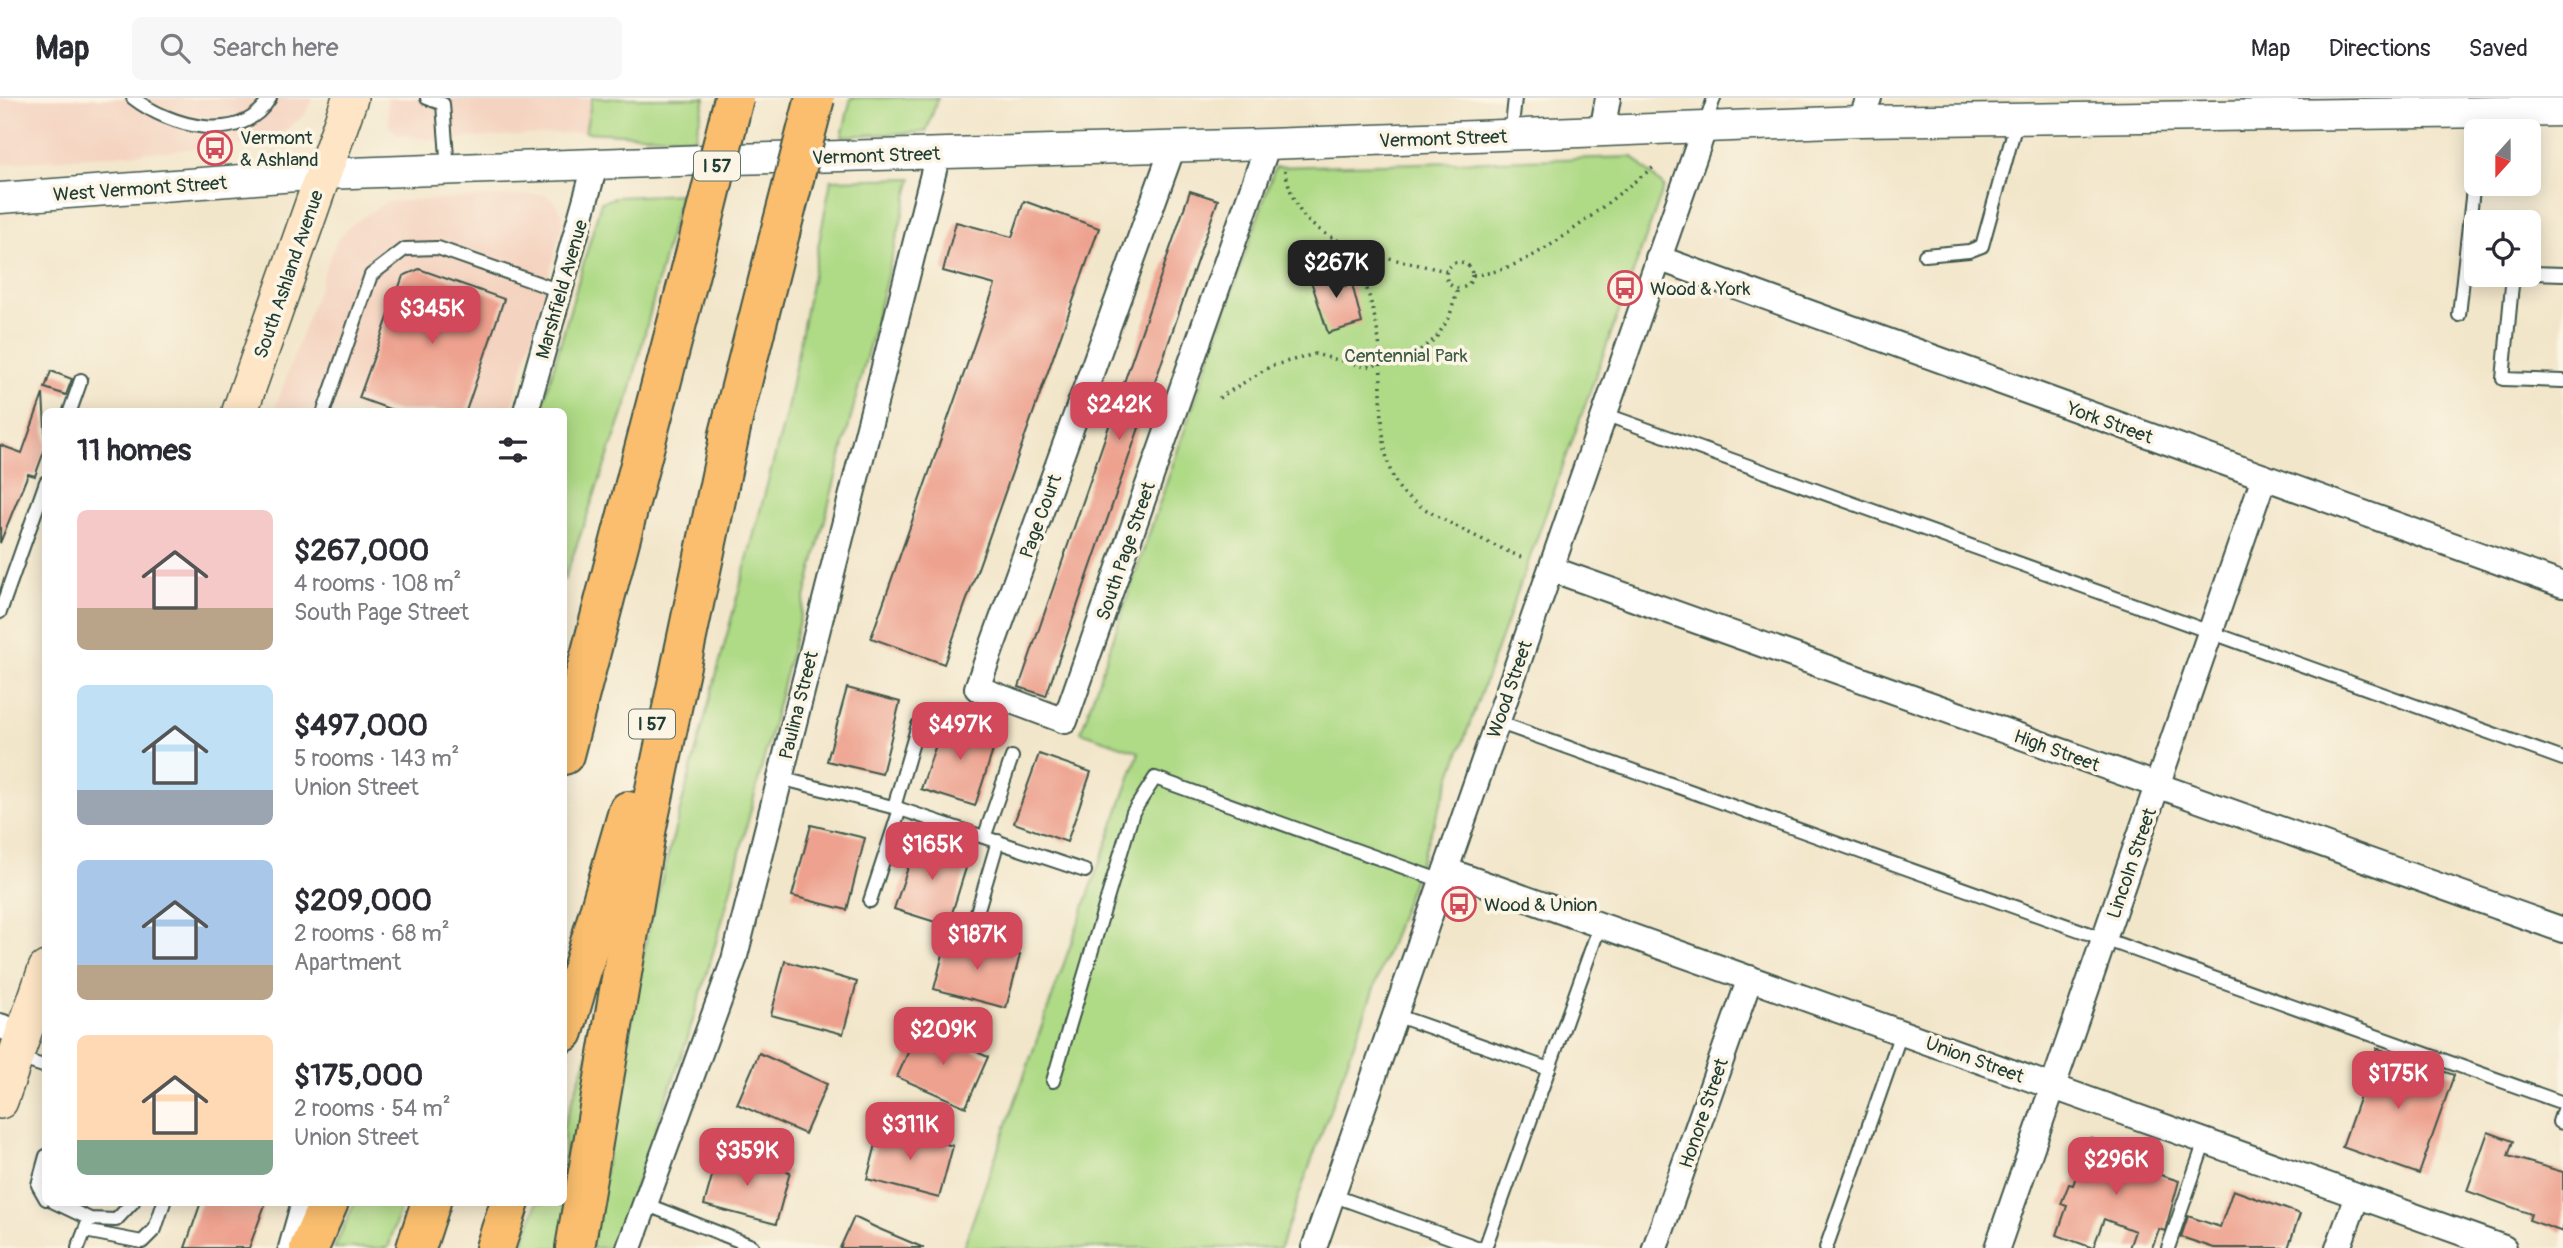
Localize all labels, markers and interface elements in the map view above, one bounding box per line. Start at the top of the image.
search box [132,17,622,80]
text: Map [35,28,90,69]
icon: search [156,29,194,67]
text: Search here [212,32,339,64]
text: Map [2251,34,2291,63]
text: Directions [2329,34,2430,63]
text: Saved [2468,34,2528,63]
north arrow [2464,119,2541,196]
map controls [2464,119,2541,287]
street label: Vermont Street [1379,125,1508,153]
place label: Vermont & Ashland [240,126,319,172]
bus stop icon: Vermont & Ashland [196,129,234,167]
street label: Vermont Street [812,142,941,170]
road number: I 57 [694,152,740,180]
street label: West Vermont Street [52,171,228,207]
street label: South Ashland Avenue [249,186,329,362]
button: locate [2464,210,2541,287]
street label: Marshfield Avenue [531,216,593,362]
pin: $267K [1287,240,1385,300]
text: $267K [1304,248,1368,277]
bus stop icon: Wood & York [1606,269,1644,307]
place label: Wood & York [1650,277,1750,301]
pin: $345K [383,286,481,346]
text: $345K [400,294,464,323]
park label: Centennial Park [1344,344,1468,368]
pin: $242K [1070,382,1168,442]
text: $242K [1086,390,1152,419]
street label: York Street [2062,396,2156,450]
icon: filters [494,431,532,469]
text: 11 homes [77,432,191,469]
street label: Page Court [1015,471,1067,562]
street label: South Page Street [1091,479,1161,624]
text: $267,000 [294,532,429,569]
icon: home [133,538,217,622]
text: 4 rooms · 108 m² [294,569,461,598]
text: South Page Street [294,598,469,627]
street label: Wood Street [1482,637,1538,741]
street label: Paulina Street [774,648,824,762]
pin: $497K [911,702,1009,762]
text: $497,000 [294,707,428,744]
road number: I 57 [629,710,675,738]
text: $497K [928,710,992,739]
icon: home [133,713,217,797]
street label: High Street [2010,724,2103,778]
text: 5 rooms · 143 m² [294,744,459,773]
text: Union Street [294,773,419,802]
street label: Lincoln Street [2102,805,2162,922]
pin: $165K [883,822,981,882]
text: $165K [901,830,963,859]
text: $209,000 [294,882,432,919]
bus stop icon: Wood & Union [1440,885,1478,923]
icon: home [133,888,217,972]
place label: Wood & Union [1484,893,1598,917]
pin: $187K [928,912,1026,972]
text: 2 rooms · 68 m² [294,919,450,948]
text: $187K [947,920,1007,949]
text: Apartment [294,948,401,977]
pin: $209K [894,1007,992,1067]
text: $209K [910,1015,976,1044]
street label: Union Street [1922,1031,2028,1089]
pin: $175K [2349,1052,2447,1111]
street label: Honore Street [1674,1055,1734,1172]
text: $175,000 [294,1057,423,1094]
text: $175K [2368,1059,2428,1088]
icon: home [133,1063,217,1147]
text: 2 rooms · 54 m² [294,1094,451,1123]
pin: $311K [861,1102,959,1162]
text: $311K [881,1110,939,1139]
text: Union Street [294,1123,419,1152]
pin: $359K [698,1128,796,1188]
text: $359K [715,1136,779,1165]
pin: $296K [2067,1138,2165,1197]
text: $296K [2084,1145,2148,1174]

